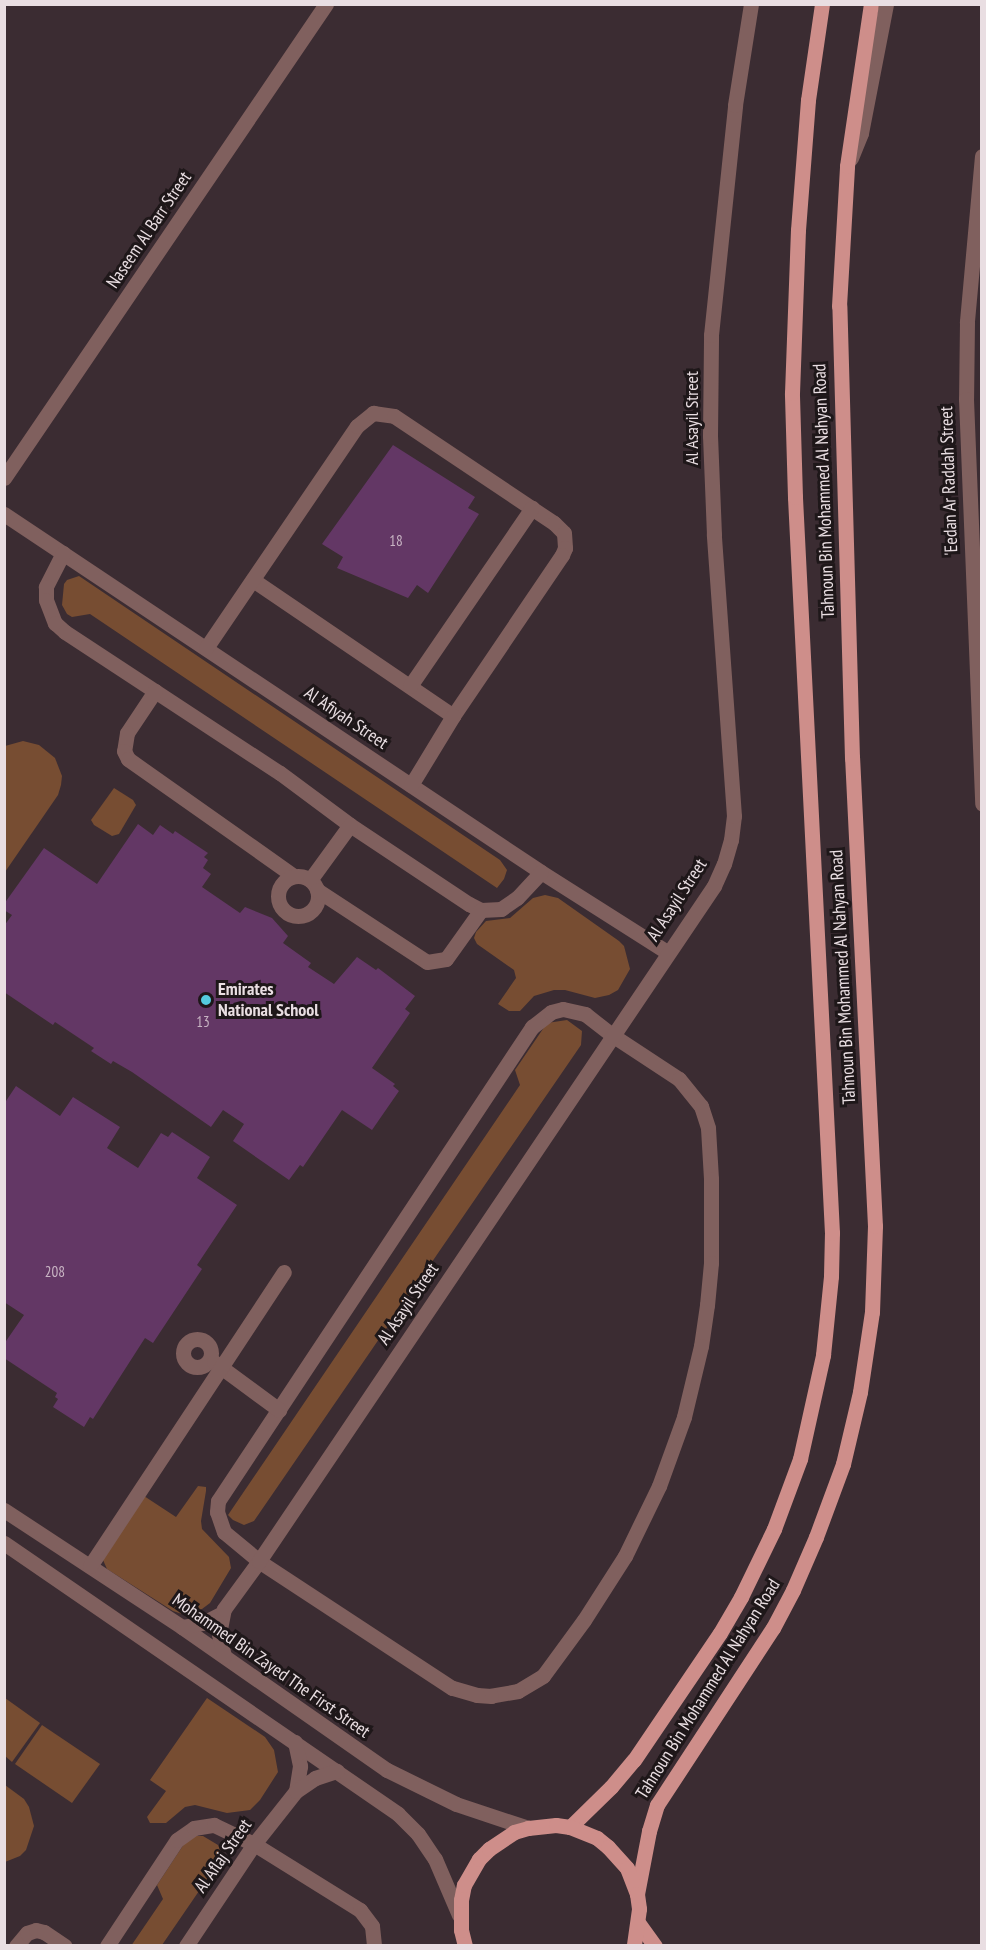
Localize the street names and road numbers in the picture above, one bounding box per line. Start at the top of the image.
street label: Naseem Al Barr Street [102,167,196,293]
street label: Tahnoun Bin Mohammed Al Nahyan Road [809,363,839,619]
street label: Al Asayil Street [681,371,703,465]
street label: 'Eedan Ar Raddah Street [936,406,962,556]
street label: Al 'Afiyah Street [300,682,392,754]
street label: Tahnoun Bin Mohammed Al Nahyan Road [826,849,860,1105]
street label: Al Asayil Street [642,855,712,945]
street label: Al Asayil Street [373,1259,443,1349]
street label: Tahnoun Bin Mohammed Al Nahyan Road [631,1575,785,1803]
street label: Mohammed Bin Zayed The First Street [168,1589,374,1743]
street label: Al Aflaj Street [190,1815,256,1897]

